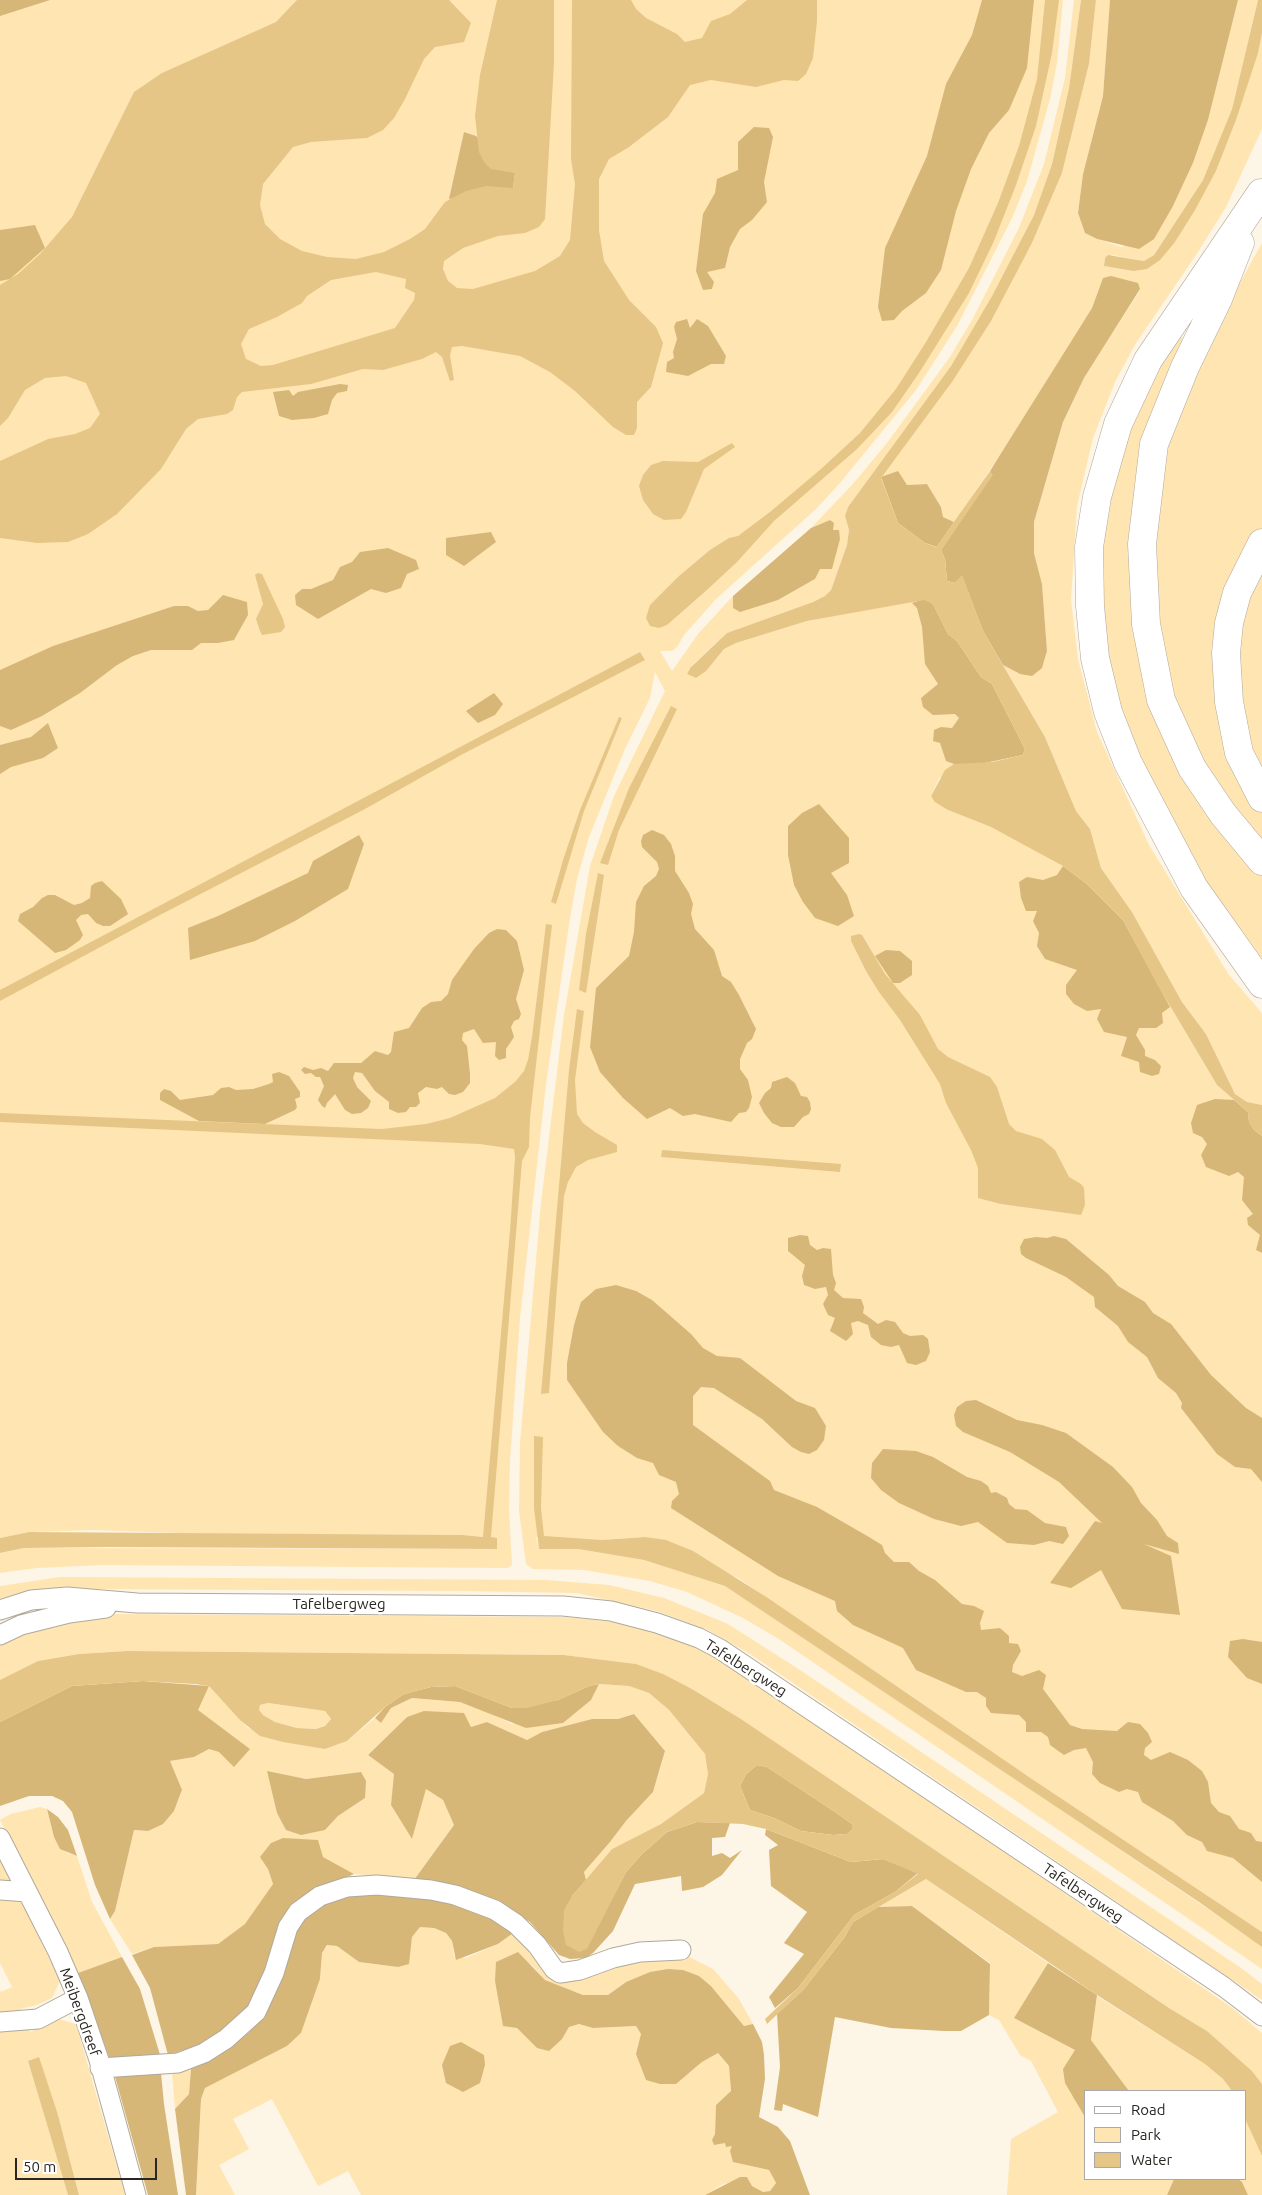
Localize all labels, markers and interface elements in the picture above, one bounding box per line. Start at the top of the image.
street label: Tafelbergweg [292,1595,386,1613]
street label: Tafelbergweg [702,1636,790,1700]
street label: Tafelbergweg [1039,1859,1127,1927]
street label: Meibergdreef [56,1965,104,2059]
legend [1084,2090,1247,2180]
text: Road [1131,2101,1166,2118]
text: Park [1131,2126,1161,2143]
scale bar [18,2148,160,2180]
text: Water [1131,2151,1172,2168]
text: 50 m [23,2158,56,2175]

